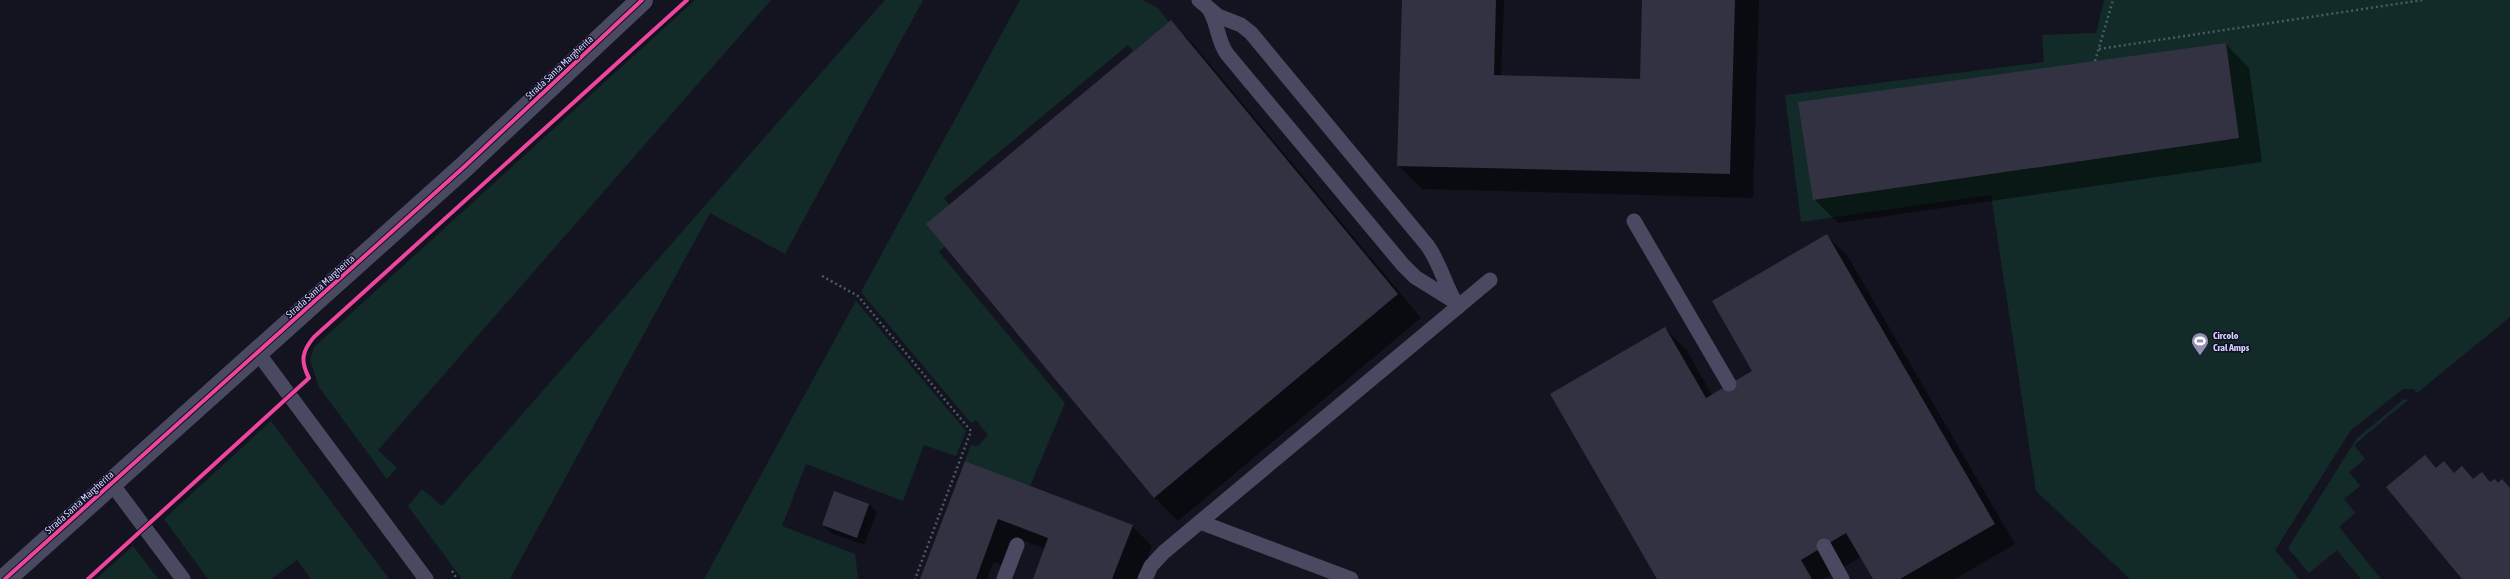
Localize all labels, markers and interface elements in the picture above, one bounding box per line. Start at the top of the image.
street label: Strada Santa Margherita [523,33,596,102]
street label: Strada Santa Margherita [284,253,357,320]
place label: Circolo Cral Amps [2213,330,2250,353]
sports icon: Circolo Cral Amps [2190,331,2210,356]
street label: Strada Santa Margherita [43,469,116,536]

